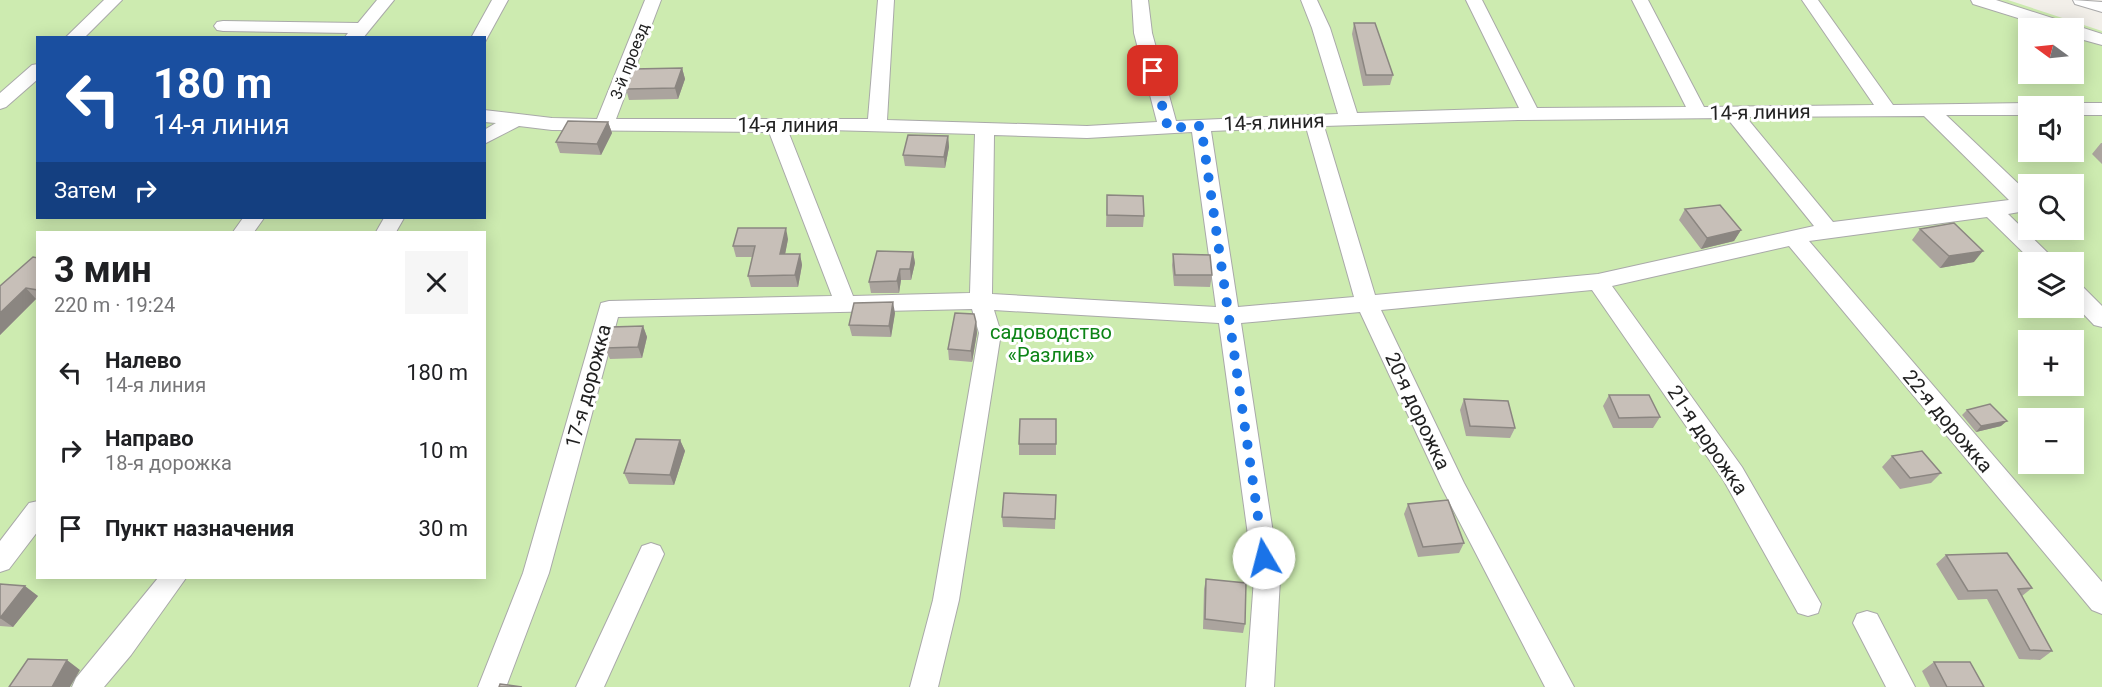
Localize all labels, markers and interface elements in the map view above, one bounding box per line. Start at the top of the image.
north arrow [2018,18,2084,84]
map controls [2018,18,2084,474]
street label: 3-й проезд [606,20,653,102]
pin [1127,45,1178,96]
icon: arrive [1136,54,1169,87]
text: 180 m [153,59,272,108]
icon: left [54,60,132,138]
button: sound [2018,96,2084,162]
street label: 14-я линия [1709,99,1811,125]
street label: 14-я линия [1223,108,1325,136]
text: 14-я линия [153,109,290,141]
street label: 14-я линия [737,113,839,137]
icon: right [129,174,162,207]
button: search [2018,174,2084,240]
text: Затем [54,178,117,203]
text: 3 мин [54,249,152,291]
button: close [405,251,468,314]
button: layers [2018,252,2084,318]
text: 220 m · 19:24 [54,293,175,317]
park label: садоводство «Разлив» [990,320,1112,367]
street label: 17-я дорожка [560,322,616,450]
button: + [2018,330,2084,396]
text: Налево [105,348,182,373]
street label: 20-я дорожка [1380,348,1456,474]
icon: left [54,356,87,389]
text: 180 m [406,360,468,385]
street label: 22-я дорожка [1898,365,1998,477]
text: 14-я линия [105,373,206,397]
street label: 21-я дорожка [1663,381,1753,499]
button: − [2018,408,2084,474]
text: Направо [105,426,194,451]
icon: right [54,434,87,467]
text: 10 m [419,438,468,463]
text: 18-я дорожка [105,451,232,475]
icon: arrive [54,512,87,545]
text: Пункт назначения [105,516,294,541]
text: 30 m [419,516,468,541]
position arrow [1232,526,1296,590]

